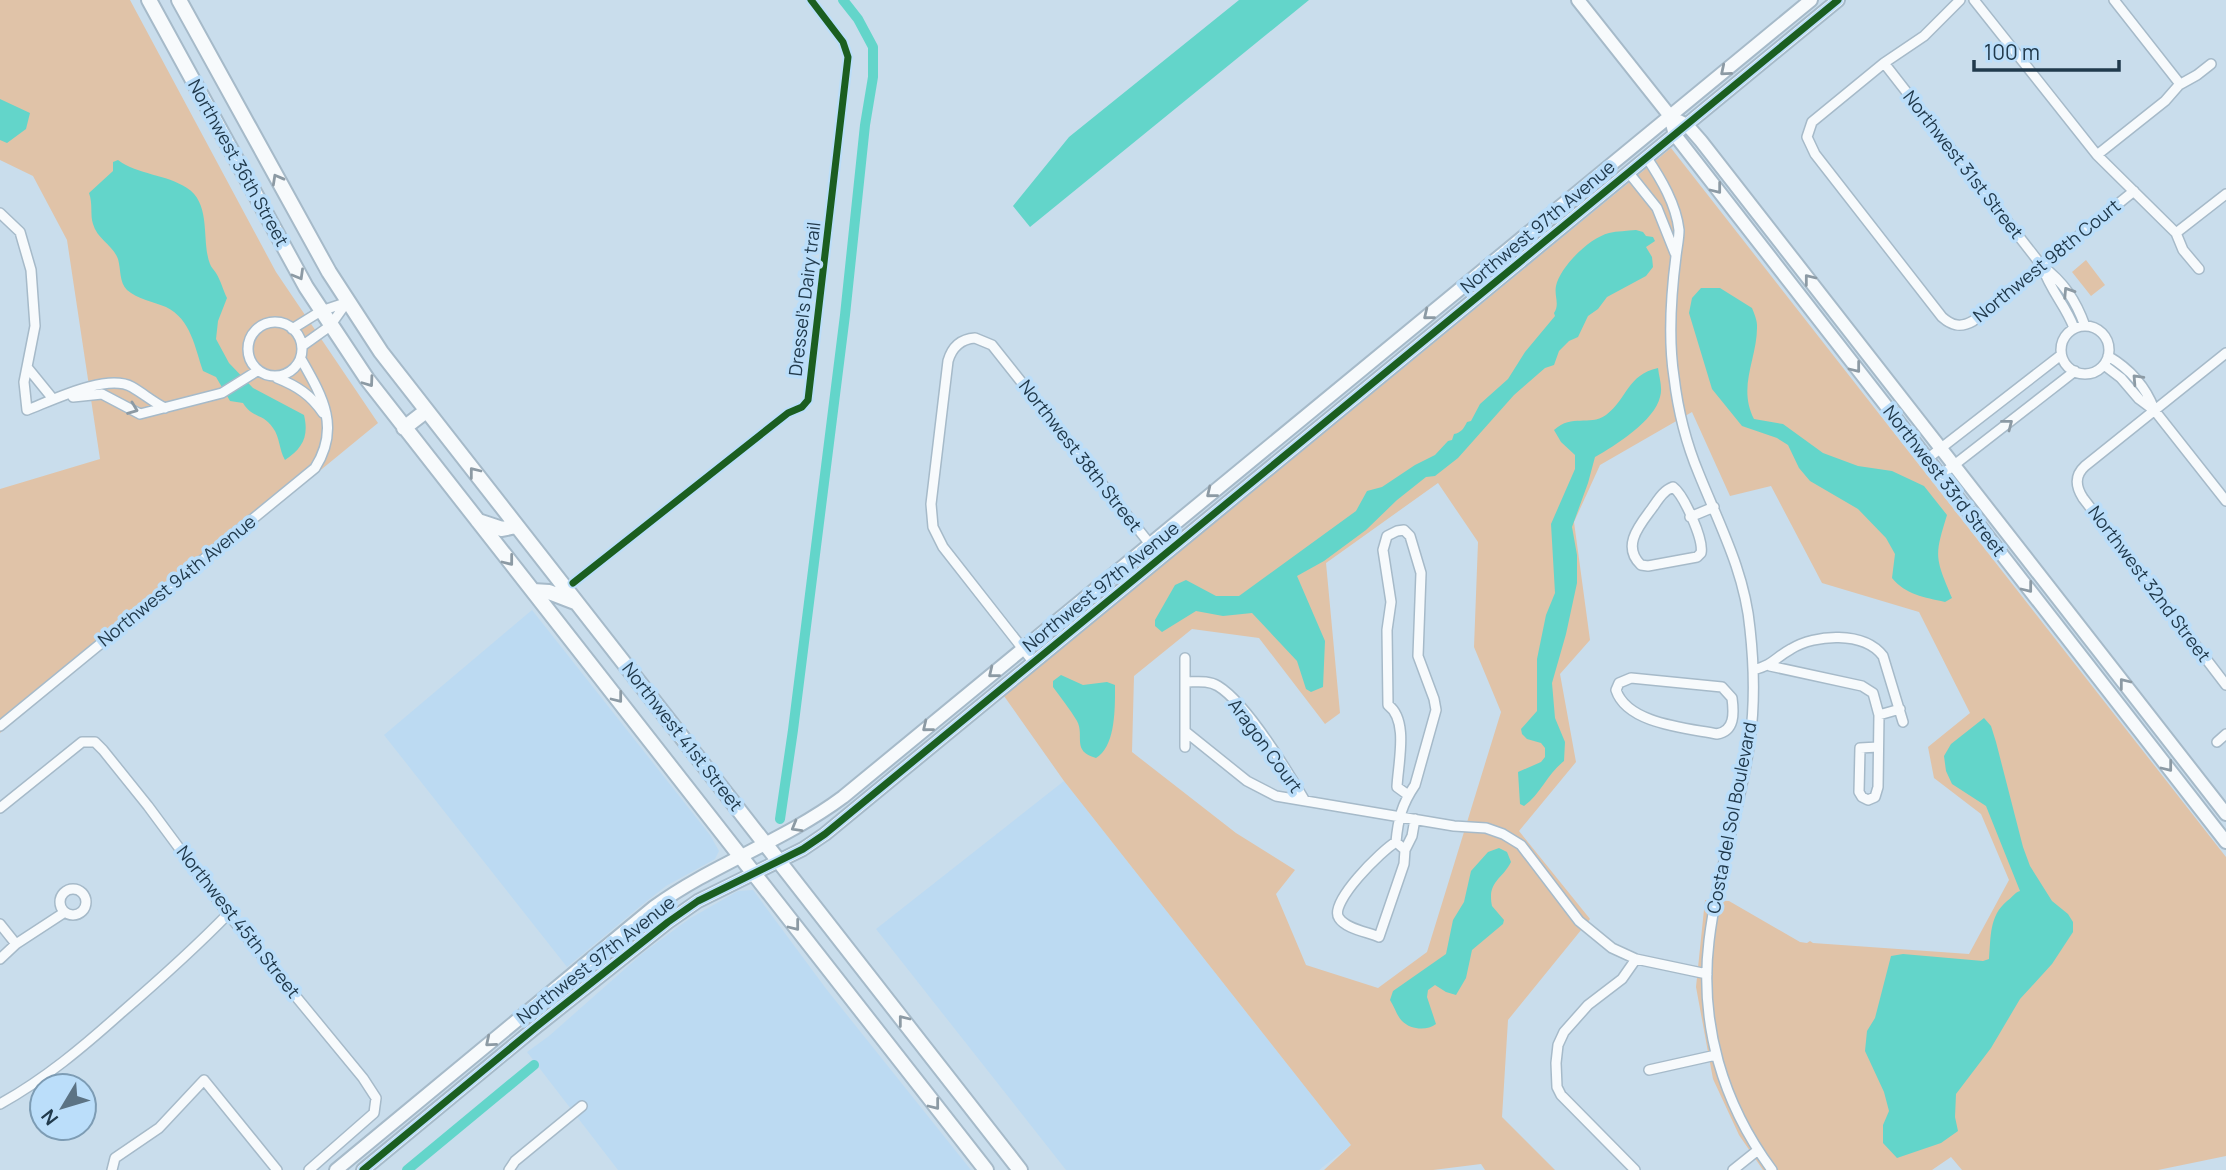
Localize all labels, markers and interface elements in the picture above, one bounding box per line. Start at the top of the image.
scale bar [1974,28,2119,72]
text: 100 m [1984,38,2040,66]
one-way arrow [1720,63,1733,75]
street label: Northwest 36th Street [183,75,295,250]
street label: Northwest 31st Street [1898,85,2029,243]
street label: Northwest 97th Avenue [1455,154,1620,298]
one-way arrow [272,173,285,186]
one-way arrow [1708,181,1721,193]
street label: Northwest 98th Court [1968,193,2125,327]
street label: Dressel's Dairy trail [783,220,825,377]
one-way arrow [291,267,304,280]
one-way arrow [1804,274,1817,287]
one-way arrow [2064,287,2077,300]
one-way arrow [1423,307,1436,319]
one-way arrow [1848,361,1861,373]
one-way arrow [361,374,373,387]
one-way arrow [2132,374,2145,387]
street label: Northwest 38th Street [1014,375,1148,536]
one-way arrow [126,400,138,414]
street label: Northwest 33rd Street [1878,400,2011,561]
one-way arrow [2000,419,2013,432]
one-way arrow [469,468,482,480]
one-way arrow [1206,485,1219,497]
street label: Northwest 32nd Street [2083,500,2216,666]
street label: Northwest 94th Avenue [92,509,260,651]
street label: Northwest 97th Avenue [1017,516,1184,657]
one-way arrow [501,553,513,566]
one-way arrow [2019,580,2032,592]
street label: Northwest 41st Street [617,657,748,816]
one-way arrow [988,665,1001,677]
one-way arrow [2119,678,2132,690]
one-way arrow [610,689,622,702]
street label: Aragon Court [1223,693,1308,797]
one-way arrow [923,719,936,731]
street label: Costa del Sol Boulevard [1701,720,1761,916]
one-way arrow [2159,760,2172,772]
one-way arrow [791,819,803,832]
street label: Northwest 45th Street [172,840,306,1002]
street label: Northwest 97th Avenue [511,890,679,1029]
one-way arrow [787,919,800,931]
one-way arrow [898,1015,911,1027]
one-way arrow [486,1034,499,1046]
north arrow [28,1072,98,1142]
one-way arrow [927,1098,940,1110]
text: N [35,1104,64,1131]

